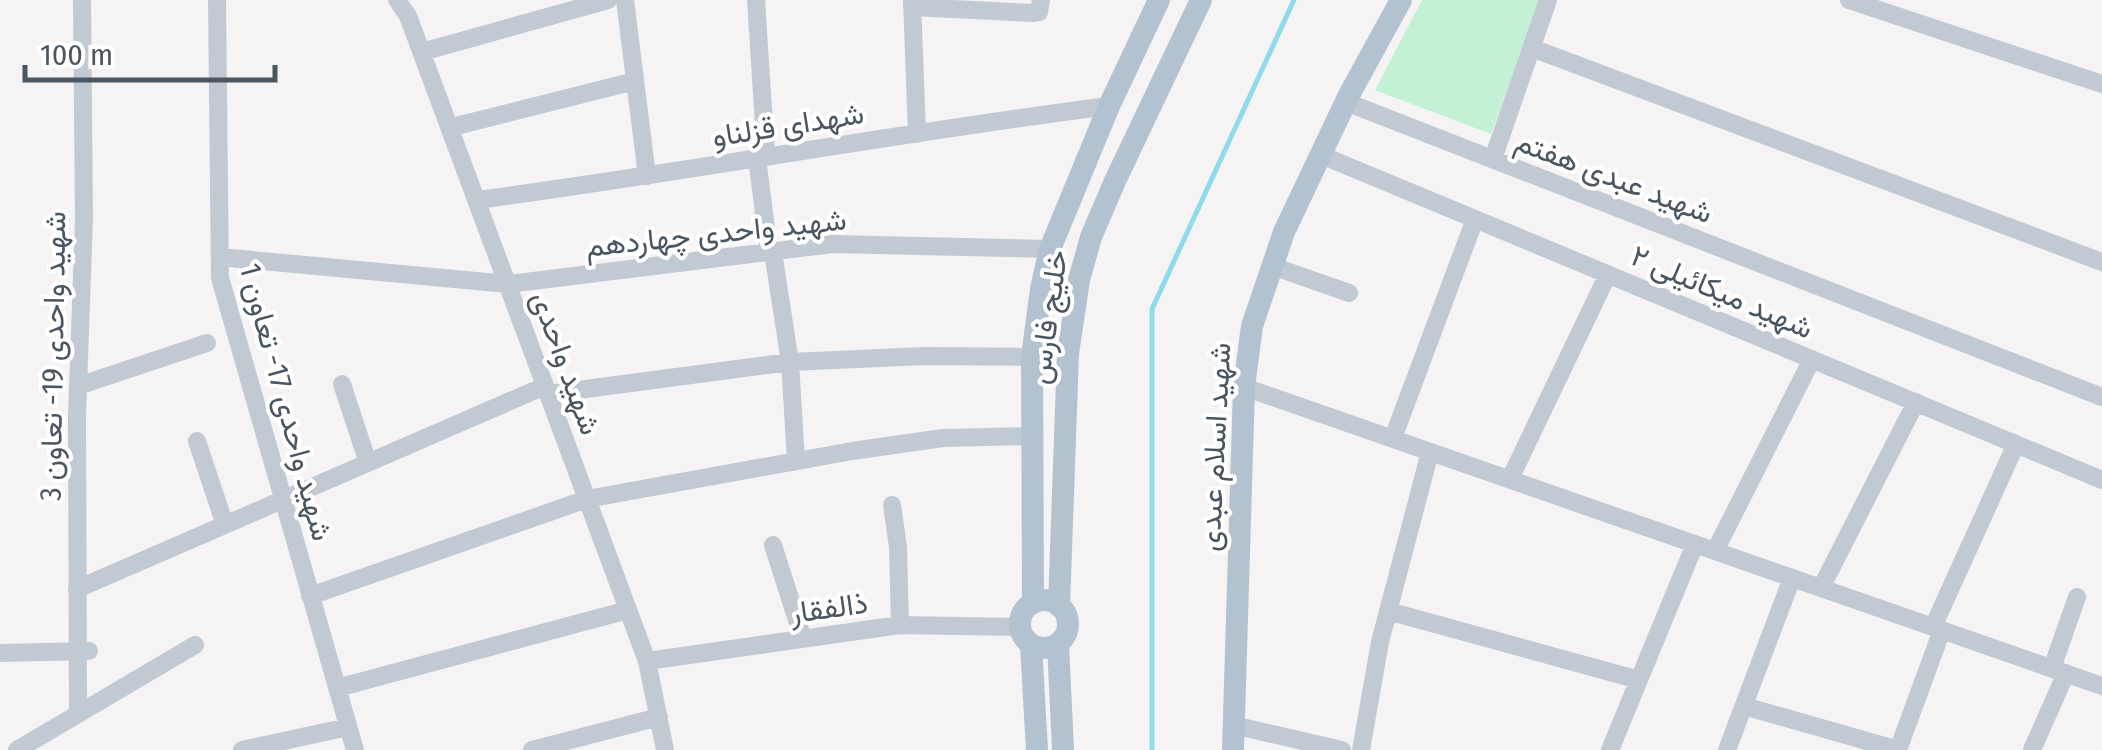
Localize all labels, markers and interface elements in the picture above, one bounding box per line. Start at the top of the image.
scale bar [25,20,275,82]
text: 100 m [40,37,113,73]
street label: شهدای قزلناو [710,95,866,155]
street label: شهید عبدی هفتم [1510,123,1718,232]
street label: شهید واحدی چهاردهم [584,201,848,267]
street label: شهید واحدی 19- تعاون 3 [32,211,74,501]
street label: شهید میکائیلی ۲ [1625,237,1819,347]
street label: خلیج فارس [1021,248,1077,387]
street label: شهید واحدی 17- تعاون 1 [232,259,340,545]
street label: شهید واحدی [523,286,609,440]
street label: شهید اسلام عبدی [1192,342,1239,552]
street label: ذالفقار [787,585,870,631]

